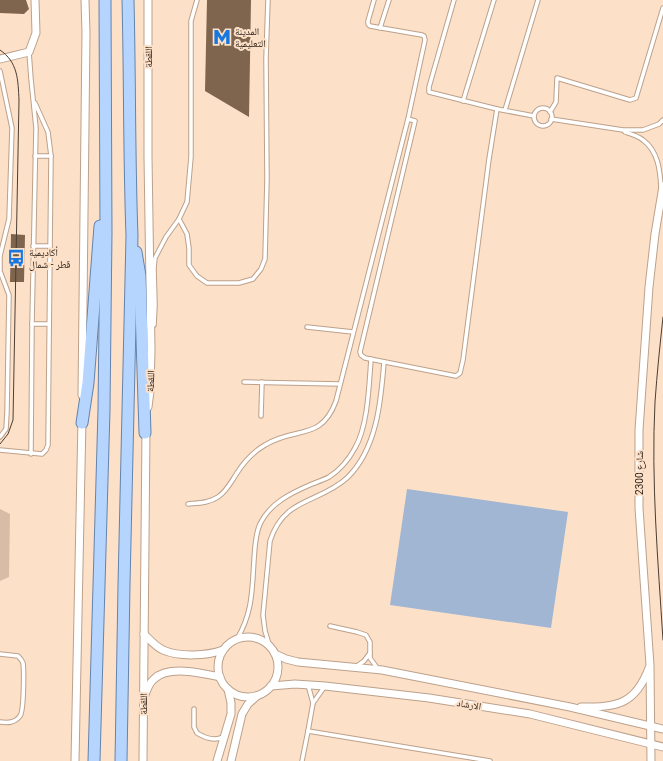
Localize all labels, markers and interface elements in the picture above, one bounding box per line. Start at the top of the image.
place label: المدينة التعليمية [235,26,266,49]
metro station icon: المدينة التعليمية [212,27,232,47]
street label: اللقطة [143,46,154,68]
place label: أكاديمية قطر - شمال [29,246,70,271]
bus stop icon: أكاديمية قطر - شمال [6,248,26,268]
street label: اللقطة [145,370,156,392]
street label: شارع 2300 [634,451,646,495]
street label: اللقطة [138,693,149,715]
street label: الارشاد [456,697,482,712]

